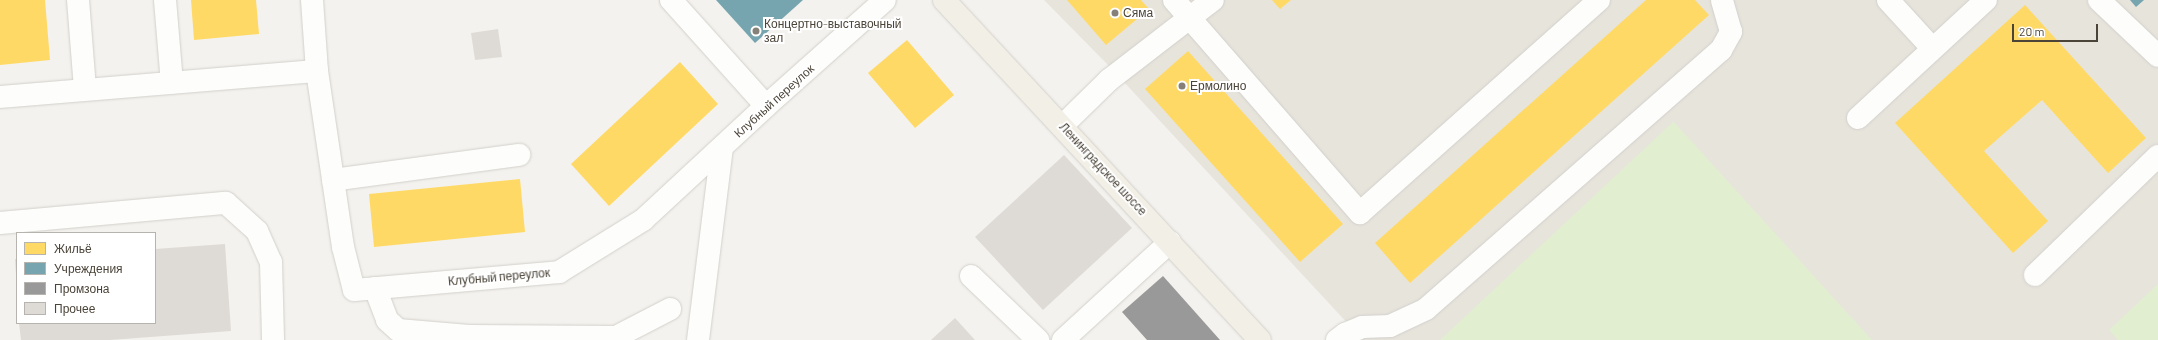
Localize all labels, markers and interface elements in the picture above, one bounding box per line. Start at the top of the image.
place label: Сяма [1123,6,1153,20]
marker: Сяма [1110,8,1120,18]
scale bar [2014,16,2100,42]
place label: Концертно-выставочный зал [764,17,902,45]
text: 20 m [2019,24,2045,38]
marker: Концертно-выставочный зал [751,26,761,36]
street label: Клубный переулок [731,61,817,141]
place label: Ермолино [1190,79,1246,93]
marker: Ермолино [1177,81,1187,91]
street label: Ленинградское шоссе [1056,120,1150,218]
legend [16,232,156,324]
text: Жильё [54,241,92,255]
text: Учреждения [54,261,123,275]
street label: Клубный переулок [447,265,551,289]
text: Промзона [54,281,109,295]
text: Прочее [54,301,95,315]

